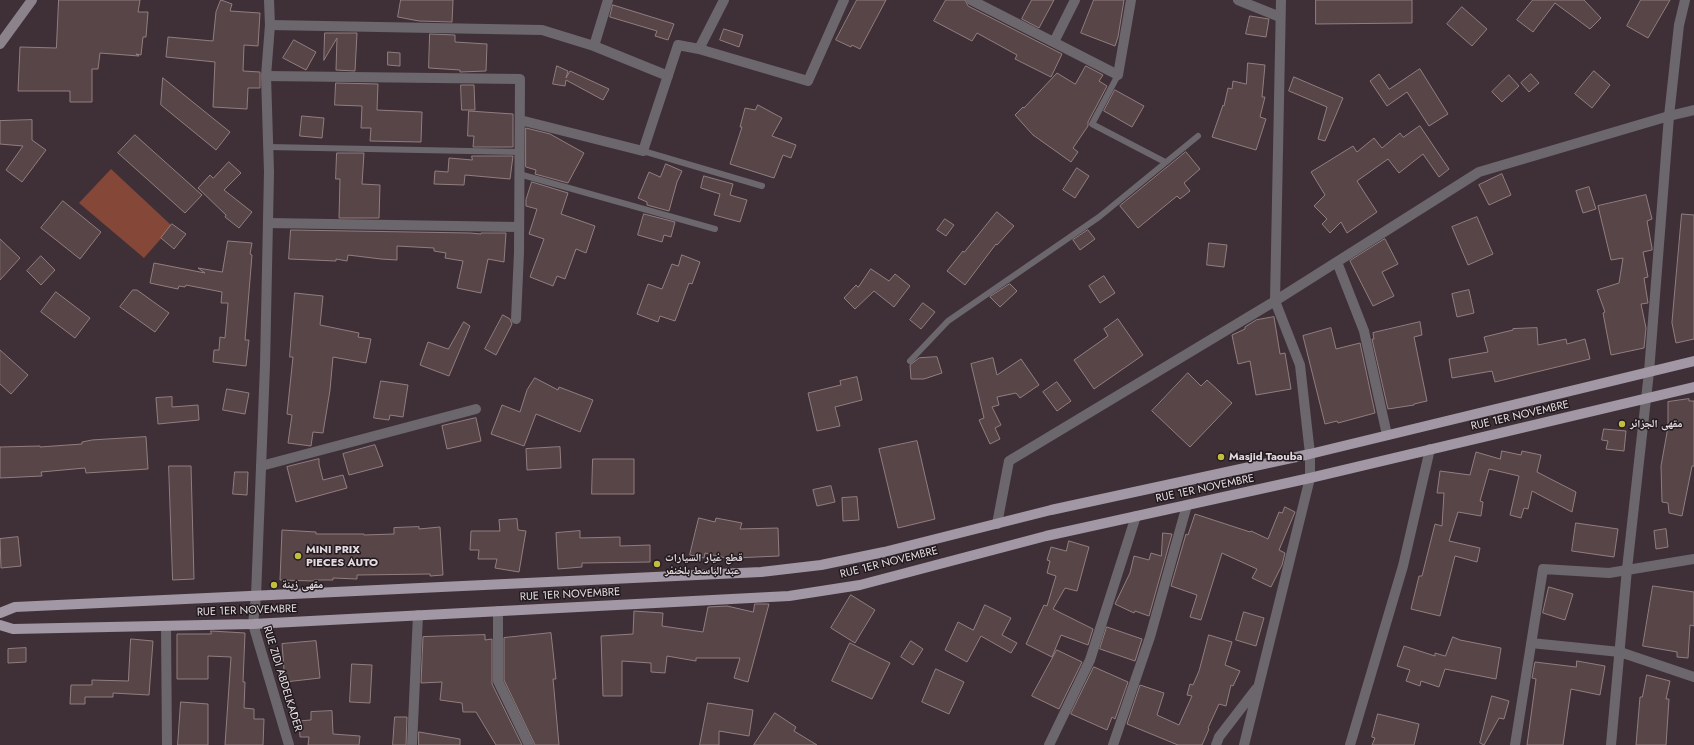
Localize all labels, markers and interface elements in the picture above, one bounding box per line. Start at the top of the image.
street label: RUE 1ER NOVEMBRE [1470,398,1570,434]
place label: مقهى الجزائر [1630,417,1683,431]
marker: مقهى الجزائر [1617,419,1627,429]
place label: Masjid Taouba [1229,450,1302,464]
marker: Masjid Taouba [1216,452,1226,462]
street label: RUE 1ER NOVEMBRE [1155,472,1255,506]
place label: MINI PRIX PIECES AUTO [306,543,378,569]
street label: RUE 1ER NOVEMBRE [839,544,939,582]
marker: MINI PRIX PIECES AUTO [293,551,303,561]
place label: قطع غيار السيارات عبد الباسط بلخنفر [665,551,743,577]
marker: قطع غيار السيارات عبد الباسط بلخنفر [652,559,662,569]
place label: مقهى زينة [282,578,323,592]
marker: مقهى زينة [269,580,279,590]
street label: RUE 1ER NOVEMBRE [520,586,620,604]
street label: RUE 1ER NOVEMBRE [197,603,297,619]
street label: RUE ZIDI ABDELKADER [260,625,304,733]

